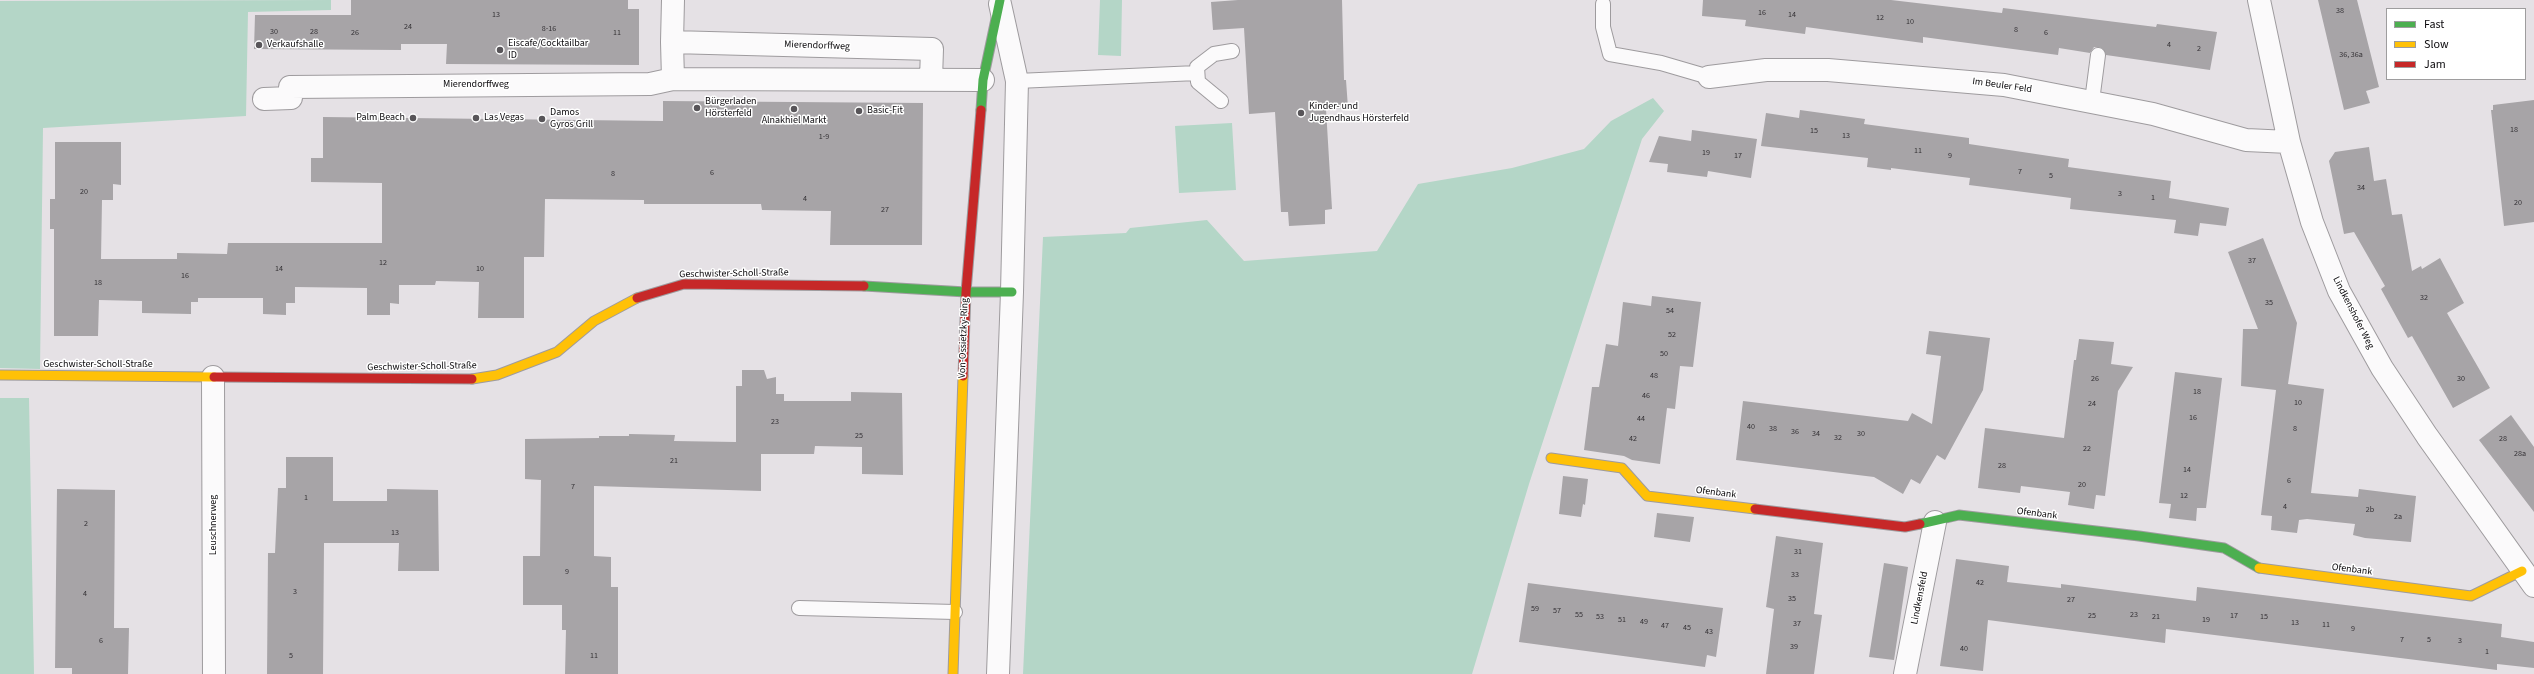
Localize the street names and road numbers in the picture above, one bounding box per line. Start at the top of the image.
street label: Mierendorffweg [784,39,850,53]
street label: Im Beuler Feld [1971,76,2033,96]
street label: Mierendorffweg [443,79,509,91]
street label: Geschwister-Scholl-Straße [679,267,789,281]
street label: Lindkenshofer Weg [2330,275,2376,351]
street label: Von-Ossietzky-Ring [957,298,971,378]
street label: Geschwister-Scholl-Straße [43,359,153,371]
street label: Geschwister-Scholl-Straße [367,360,477,374]
street label: Ofenbank [1695,485,1737,501]
street label: Leuschnerweg [208,495,220,555]
street label: Ofenbank [2016,506,2058,522]
street label: Ofenbank [2331,562,2373,578]
street label: Lindkensfeld [1909,571,1931,625]

